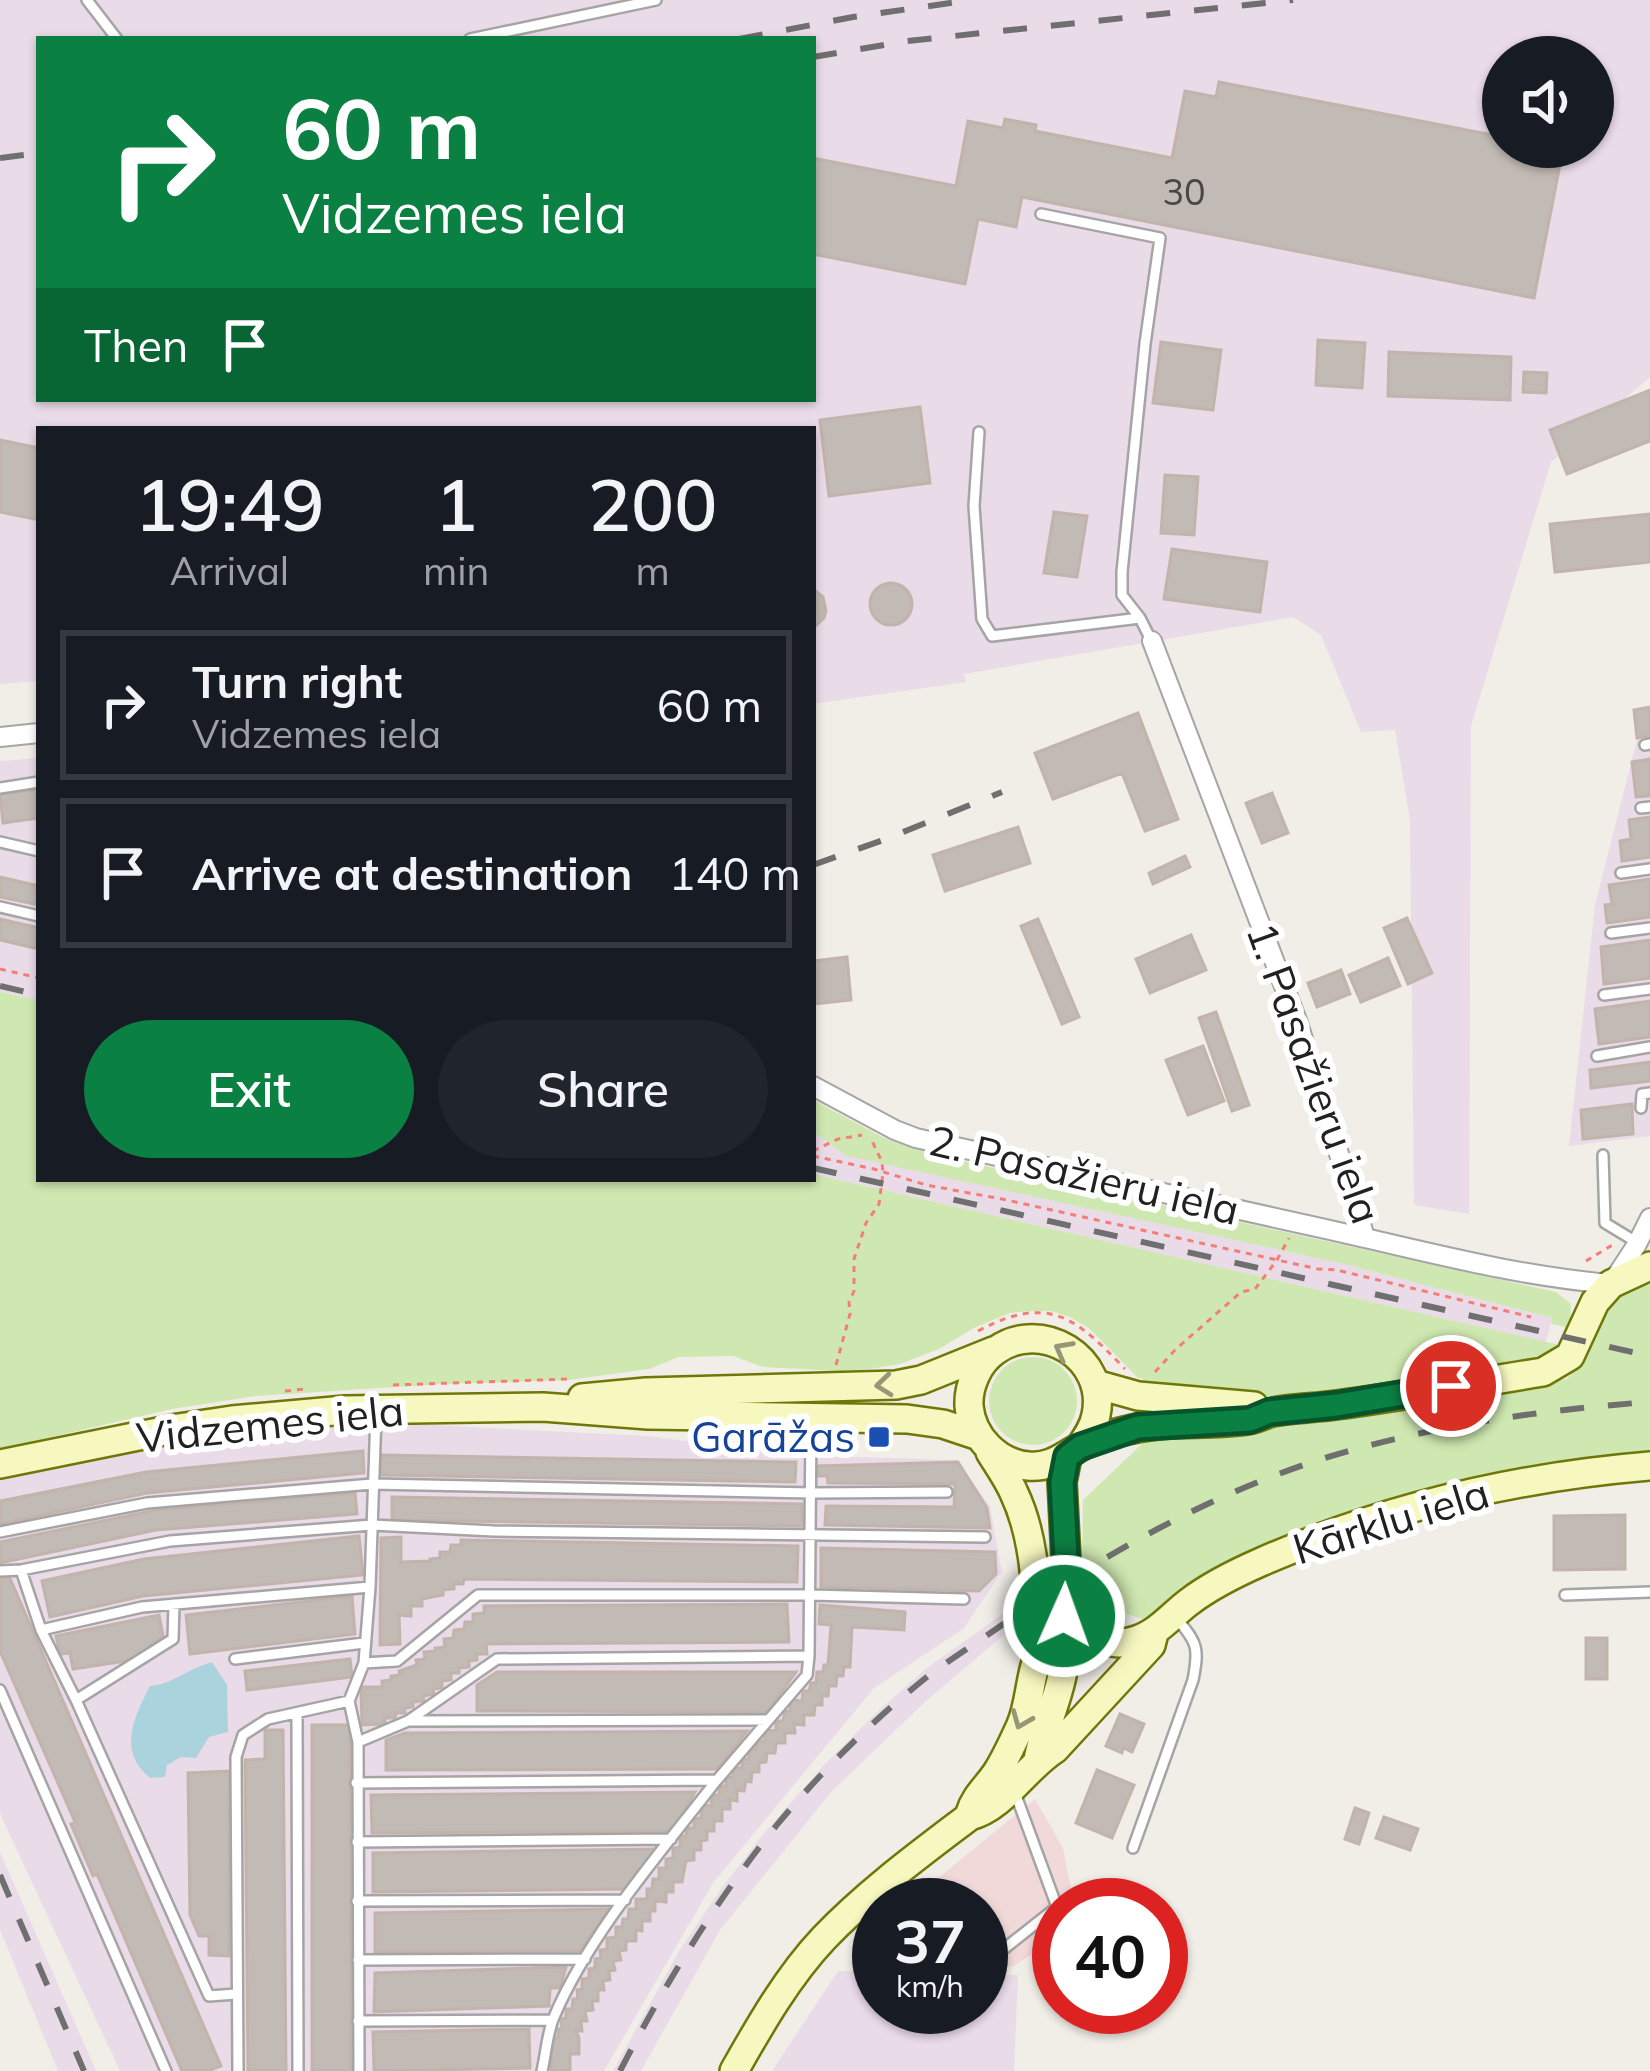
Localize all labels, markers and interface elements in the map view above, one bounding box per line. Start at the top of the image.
map controls [1482,36,1614,168]
button: sound [1482,36,1614,168]
text: 60 m [282,75,481,180]
icon: right [84,84,240,240]
house number: 30 [1162,169,1206,214]
text: Vidzemes iela [282,179,627,247]
icon: arrive [212,312,278,378]
text: Then [84,317,188,373]
text: 19:49 [135,459,324,549]
text: 1 [435,459,478,549]
text: 200 [588,459,717,549]
text: Arrival [170,546,289,595]
text: min [423,546,489,595]
text: m [636,546,670,595]
text: Turn right [192,653,402,709]
icon: right [90,672,156,738]
text: 60 m [657,677,762,733]
text: Vidzemes iela [192,709,441,758]
icon: arrive [90,840,156,906]
text: Arrive at destination [192,845,632,901]
text: 140 m [668,845,801,901]
street label: 1. Pasažieru iela [1235,915,1393,1231]
button: Exit [84,1020,414,1158]
button: Share [438,1020,768,1158]
street label: 2. Pasažieru iela [924,1113,1244,1236]
pin [1400,1335,1502,1437]
one-way arrow [1054,1341,1076,1364]
icon: arrive [1418,1353,1484,1419]
one-way arrow [874,1372,894,1398]
street label: Vidzemes iela [134,1383,406,1464]
place label: Garāžas [691,1410,855,1463]
marker: Garāžas [866,1424,892,1450]
street label: Kārklu iela [1287,1466,1495,1575]
position arrow [1001,1553,1127,1679]
one-way arrow [1011,1709,1035,1730]
speed limit sign: 40 [1032,1878,1188,2034]
text: 37 [894,1903,966,1978]
text: km/h [896,1967,964,2005]

